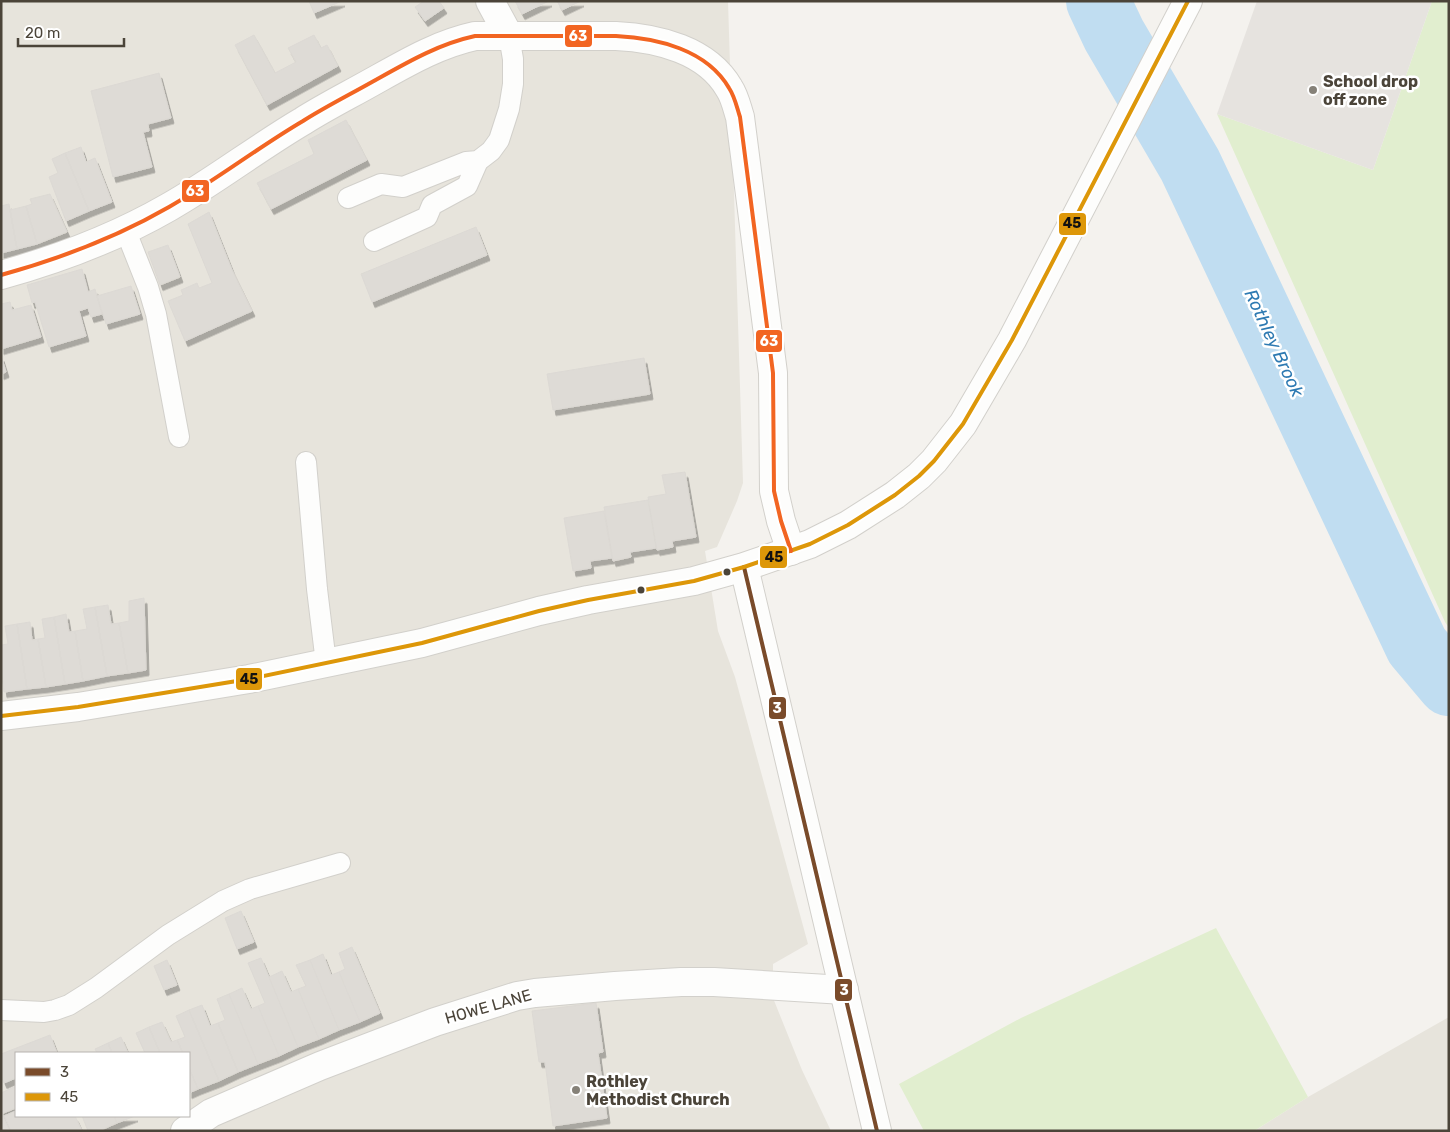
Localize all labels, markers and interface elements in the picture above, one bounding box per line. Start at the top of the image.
scale bar [18,15,124,47]
text: 20 m [25,24,60,42]
line badge: 63 [564,24,593,48]
text: 63 [569,28,587,45]
place label: School drop off zone [1323,72,1418,109]
marker: School drop off zone [1307,84,1319,96]
line badge: 63 [181,179,210,203]
text: 63 [186,183,204,200]
line badge: 45 [1058,212,1087,236]
text: 45 [1063,215,1081,232]
water label: Rothley Brook [1239,286,1309,401]
line badge: 63 [755,329,783,353]
text: 63 [760,333,778,350]
line badge: 45 [759,545,788,569]
text: 45 [765,549,783,566]
unlabelled marker [722,567,732,577]
unlabelled marker [636,585,646,595]
line badge: 45 [235,667,263,691]
text: 45 [240,671,258,688]
line badge: 3 [768,696,787,720]
text: 3 [772,700,782,717]
line badge: 3 [834,978,853,1002]
text: 3 [839,982,849,999]
street label: HOWE LANE [443,985,534,1028]
legend [15,1052,190,1117]
text: 3 [60,1063,69,1081]
place label: Rothley Methodist Church [586,1072,730,1109]
marker: Rothley Methodist Church [570,1084,582,1096]
text: 45 [60,1088,78,1106]

